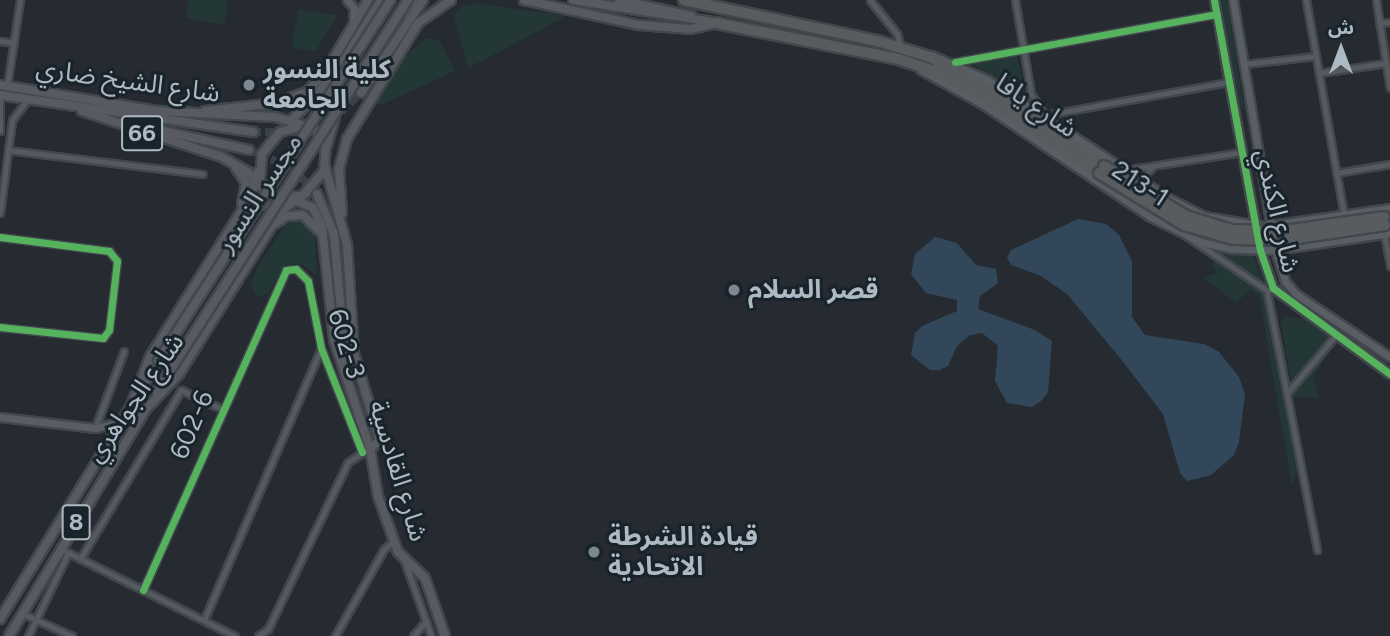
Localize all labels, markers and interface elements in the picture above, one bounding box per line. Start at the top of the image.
north arrow [1306,14,1376,84]
text: ش [1328,16,1354,39]
street label: شارع الشيخ ضاري [34,53,222,109]
place label: كلية النسور الجامعة [263,54,391,116]
street label: شارع يافا [989,67,1083,145]
marker: كلية النسور الجامعة [241,77,257,93]
road number: 66 [121,113,163,154]
street label: مجسر النسور [209,128,309,258]
street label: شارع الكندي [1248,146,1306,276]
street label: 213-1 [1106,154,1174,214]
place label: قصر السلام [748,274,878,306]
marker: قصر السلام [726,282,742,298]
street label: 602-3 [321,306,371,382]
street label: شارع الجواهري [79,328,191,468]
street label: 602-6 [164,386,220,464]
street label: شارع القادسية [362,397,434,545]
road number: 8 [60,502,92,542]
place label: قيادة الشرطة الاتحادية [608,521,758,582]
marker: قيادة الشرطة الاتحادية [586,544,602,560]

